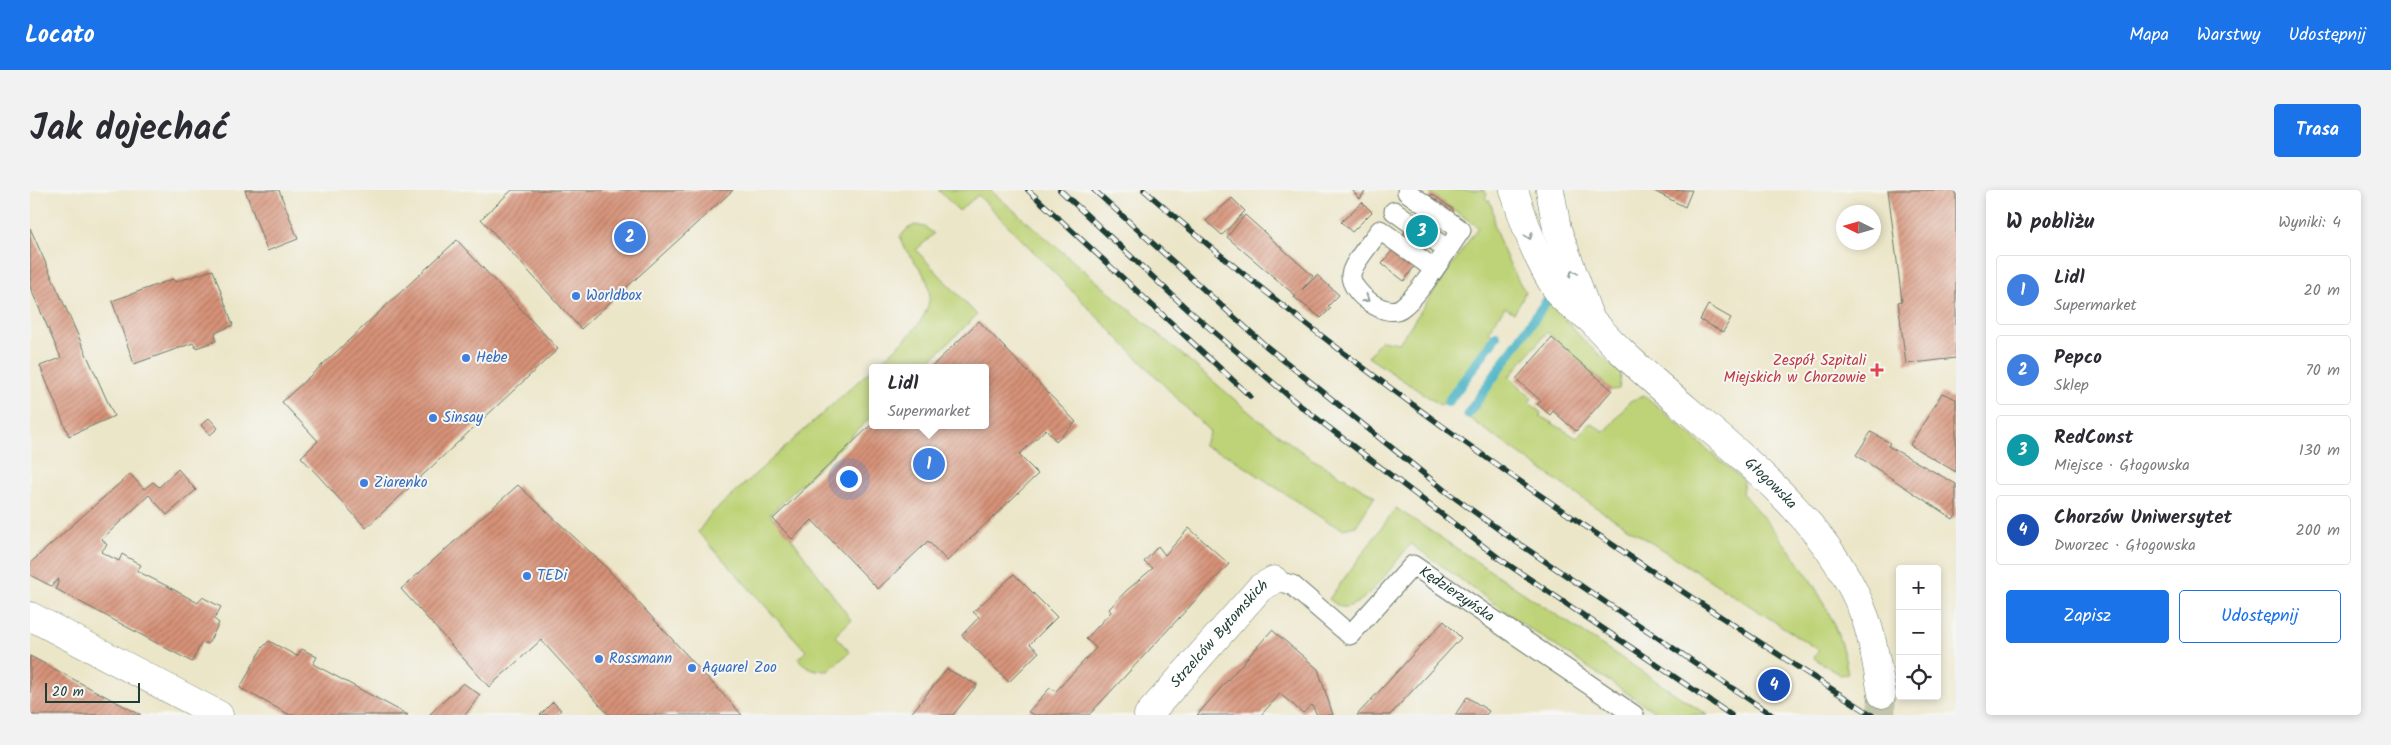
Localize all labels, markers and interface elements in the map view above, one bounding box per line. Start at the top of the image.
text: Locato [25,16,95,55]
text: Mapa [2129,21,2169,50]
text: Warstwy [2197,21,2261,50]
text: Udostępnij [2289,21,2366,50]
text: Jak dojechać [30,102,229,158]
button: Trasa [2274,104,2361,157]
north arrow [1836,205,1881,250]
text: W pobliżu [2006,206,2094,239]
text: Wyniki: 4 [2278,210,2341,235]
pin: 3 [1406,212,1438,250]
pin: 2 [614,218,646,256]
one-way arrow [1523,231,1533,240]
text: Lidl [2054,263,2085,293]
one-way arrow [1569,269,1579,278]
text: 1 [2021,278,2025,303]
text: 20 m [2304,278,2340,303]
place label: Worldbox [586,284,642,308]
marker: Worldbox [570,290,582,302]
one-way arrow [1360,293,1370,302]
text: Supermarket [2054,293,2137,318]
text: Pepco [2054,343,2102,373]
place label: Hebe [476,346,508,370]
place label: Zespół Szpitali Miejskich w Chorzowie [1724,349,1867,390]
marker: Hebe [460,352,472,364]
text: 2 [2018,358,2028,383]
text: 70 m [2305,358,2340,383]
marker: Zespół Szpitali Miejskich w Chorzowie [1870,363,1884,377]
popup [869,364,989,429]
text: Lidl [888,369,918,399]
text: Sklep [2054,373,2089,398]
text: Supermarket [888,399,970,424]
place label: Sinsay [443,406,484,430]
marker: Sinsay [427,412,439,424]
text: RedConst [2054,423,2133,453]
text: 3 [2019,438,2027,463]
text: 130 m [2299,438,2340,463]
pin: 1 [913,445,945,483]
street label: Głogowska [1739,452,1803,515]
text: Miejsce · Głogowska [2054,453,2190,478]
your location [836,466,862,492]
place label: Ziarenko [374,471,428,495]
marker: Ziarenko [358,477,370,489]
text: Chorzów Uniwersytet [2054,503,2232,533]
text: 4 [2019,518,2027,543]
text: 200 m [2296,518,2340,543]
text: Dworzec · Głogowska [2054,533,2196,558]
street label: Kędzierzyńska [1414,560,1499,629]
place label: TEDi [537,564,568,588]
map controls [1896,565,1941,700]
button: + [1896,565,1941,610]
marker: TEDi [521,570,533,582]
street label: Strzelców Bytomskich [1165,574,1273,694]
button: Zapisz [2006,590,2169,643]
button: Udostępnij [2179,590,2341,643]
button: − [1896,610,1941,655]
place label: Rossmann [609,647,672,671]
marker: Rossmann [593,653,605,665]
button: locate [1896,655,1941,700]
place label: Aquarel Zoo [702,656,777,680]
marker: Aquarel Zoo [686,662,698,674]
pin: 4 [1758,666,1790,704]
scale bar [45,680,140,703]
text: 20 m [52,681,84,703]

